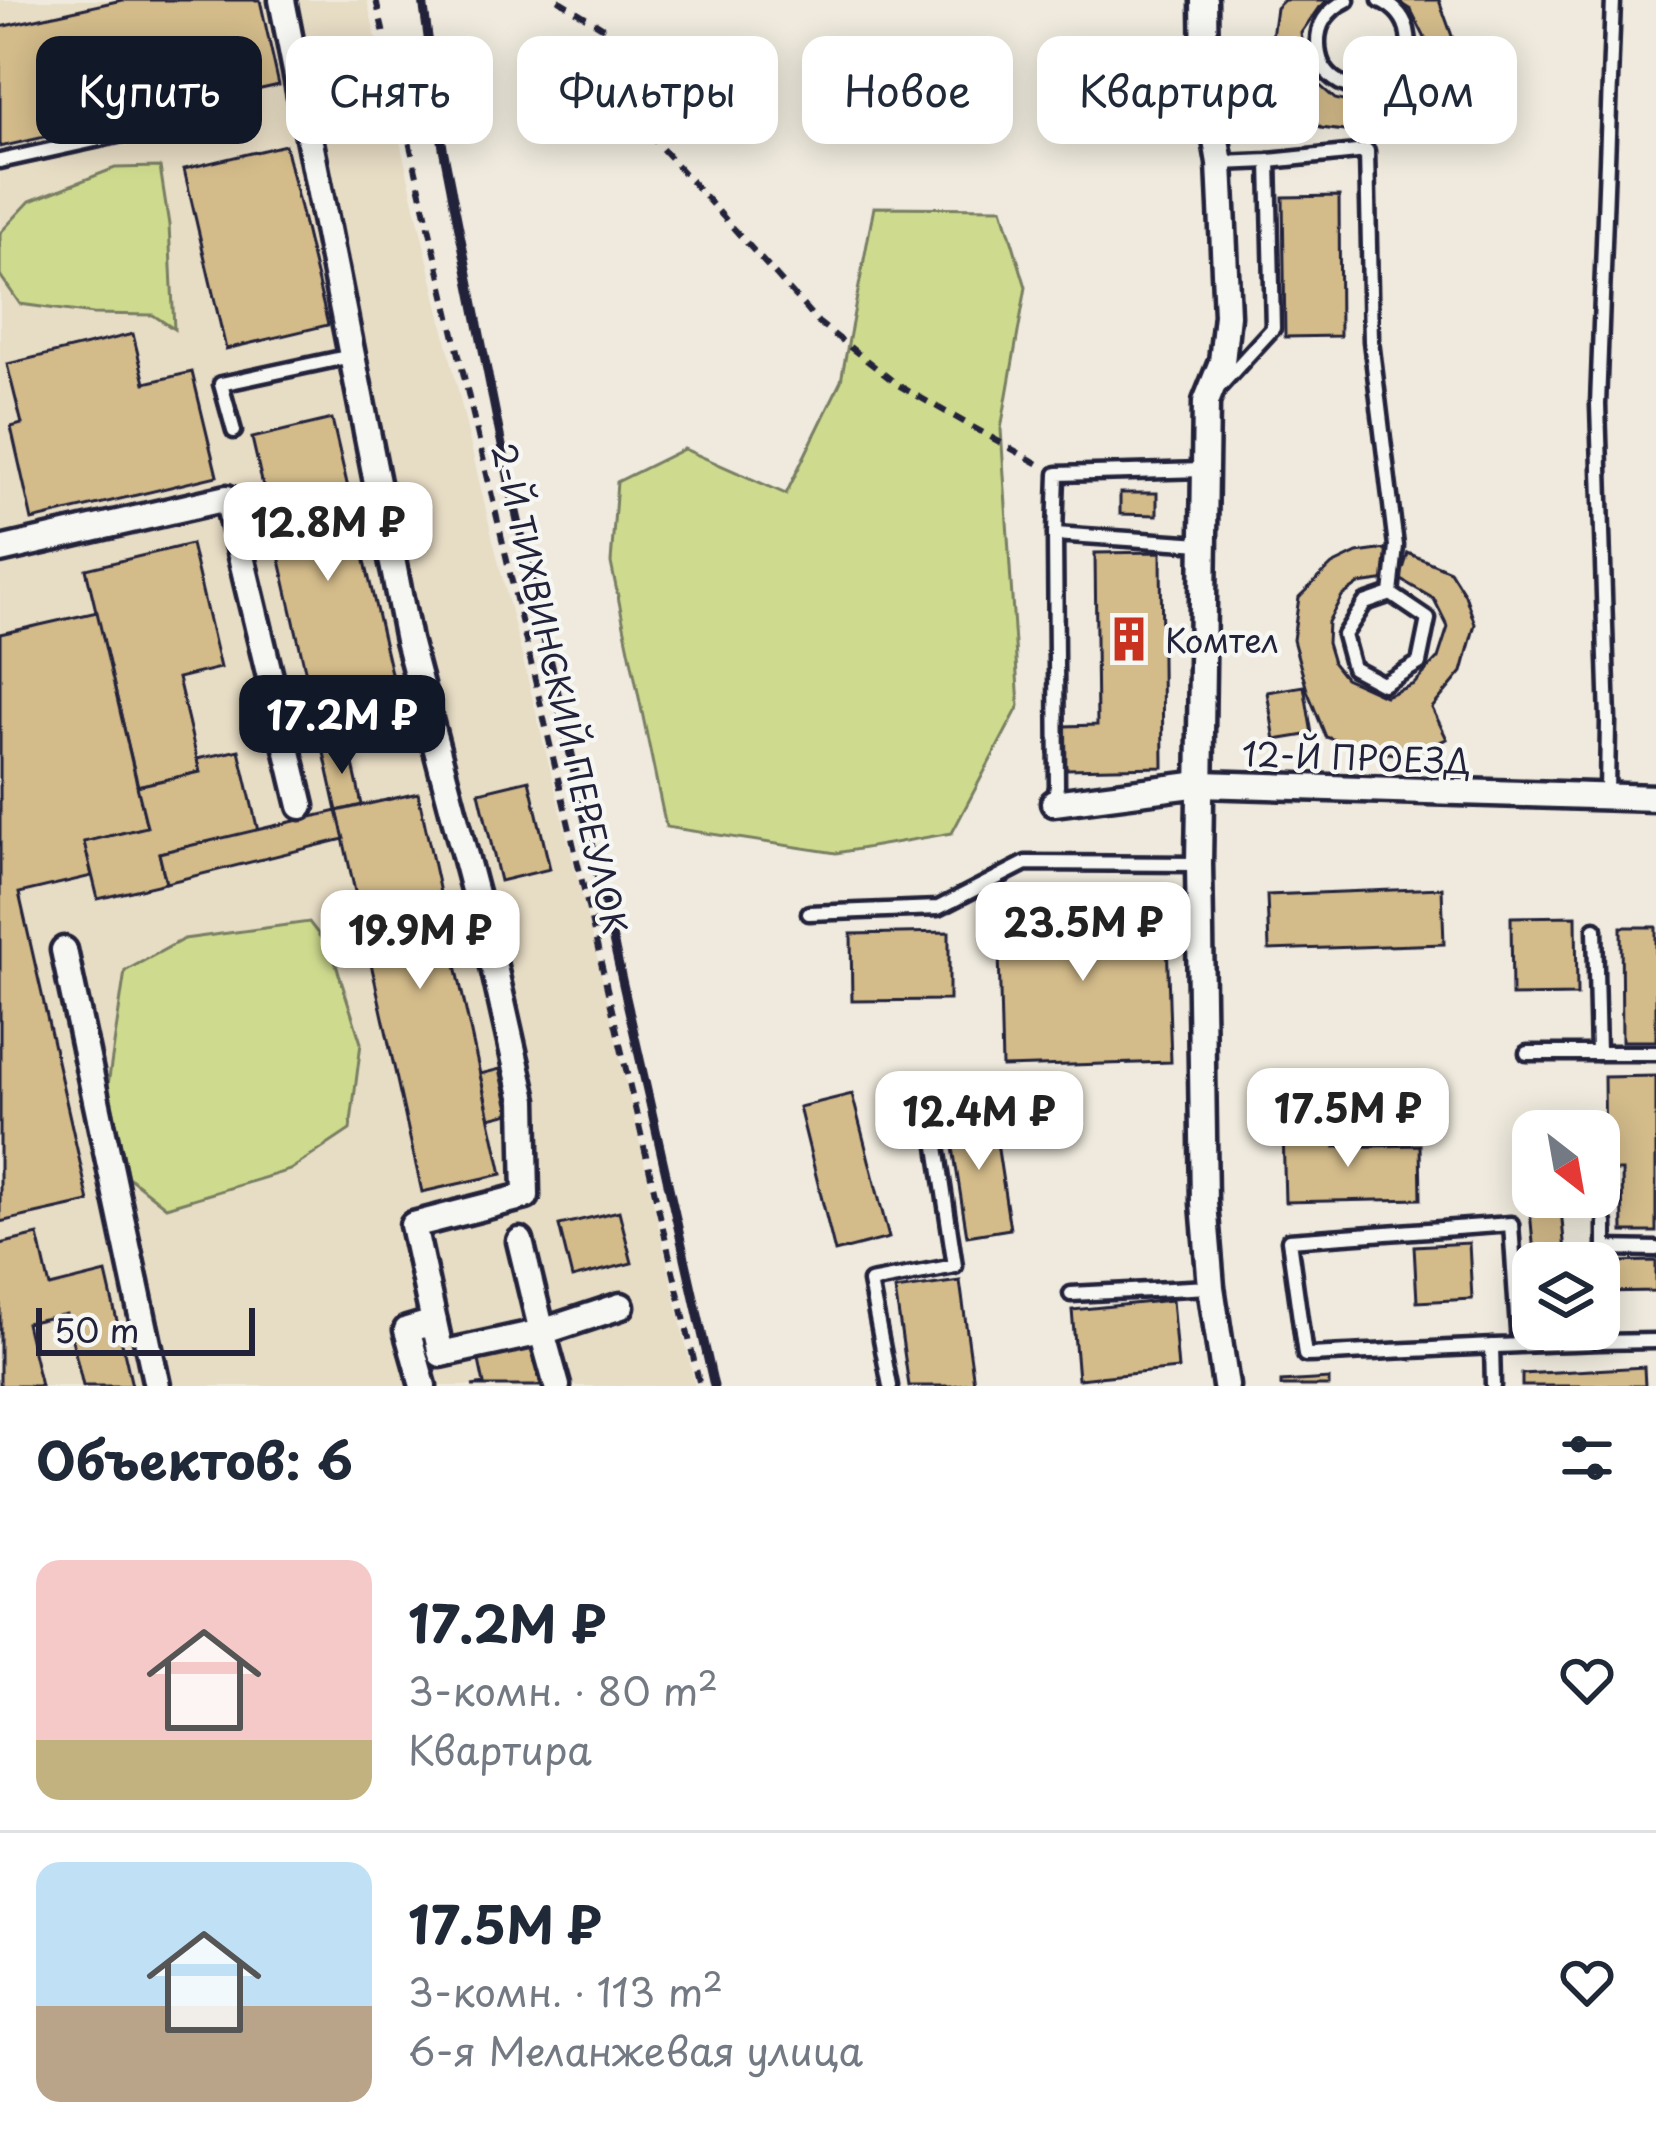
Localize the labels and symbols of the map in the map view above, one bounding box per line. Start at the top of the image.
street label: 2-Й ТИХВИНСКИЙ ПЕРЕУЛОК [480,438,642,938]
pin: 12.8M ₽ [217,482,439,584]
building icon: Комтел [1104,614,1154,664]
place label: Комтел [1165,614,1279,664]
pin: 17.2M ₽ [231,675,453,777]
street label: 12-Й ПРОЕЗД [1241,727,1471,785]
pin: 23.5M ₽ [972,882,1194,984]
pin: 19.9M ₽ [309,890,531,992]
pin: 17.5M ₽ [1237,1068,1459,1170]
pin: 12.4M ₽ [868,1071,1090,1173]
north arrow [1512,1110,1620,1218]
scale bar [36,1302,255,1355]

